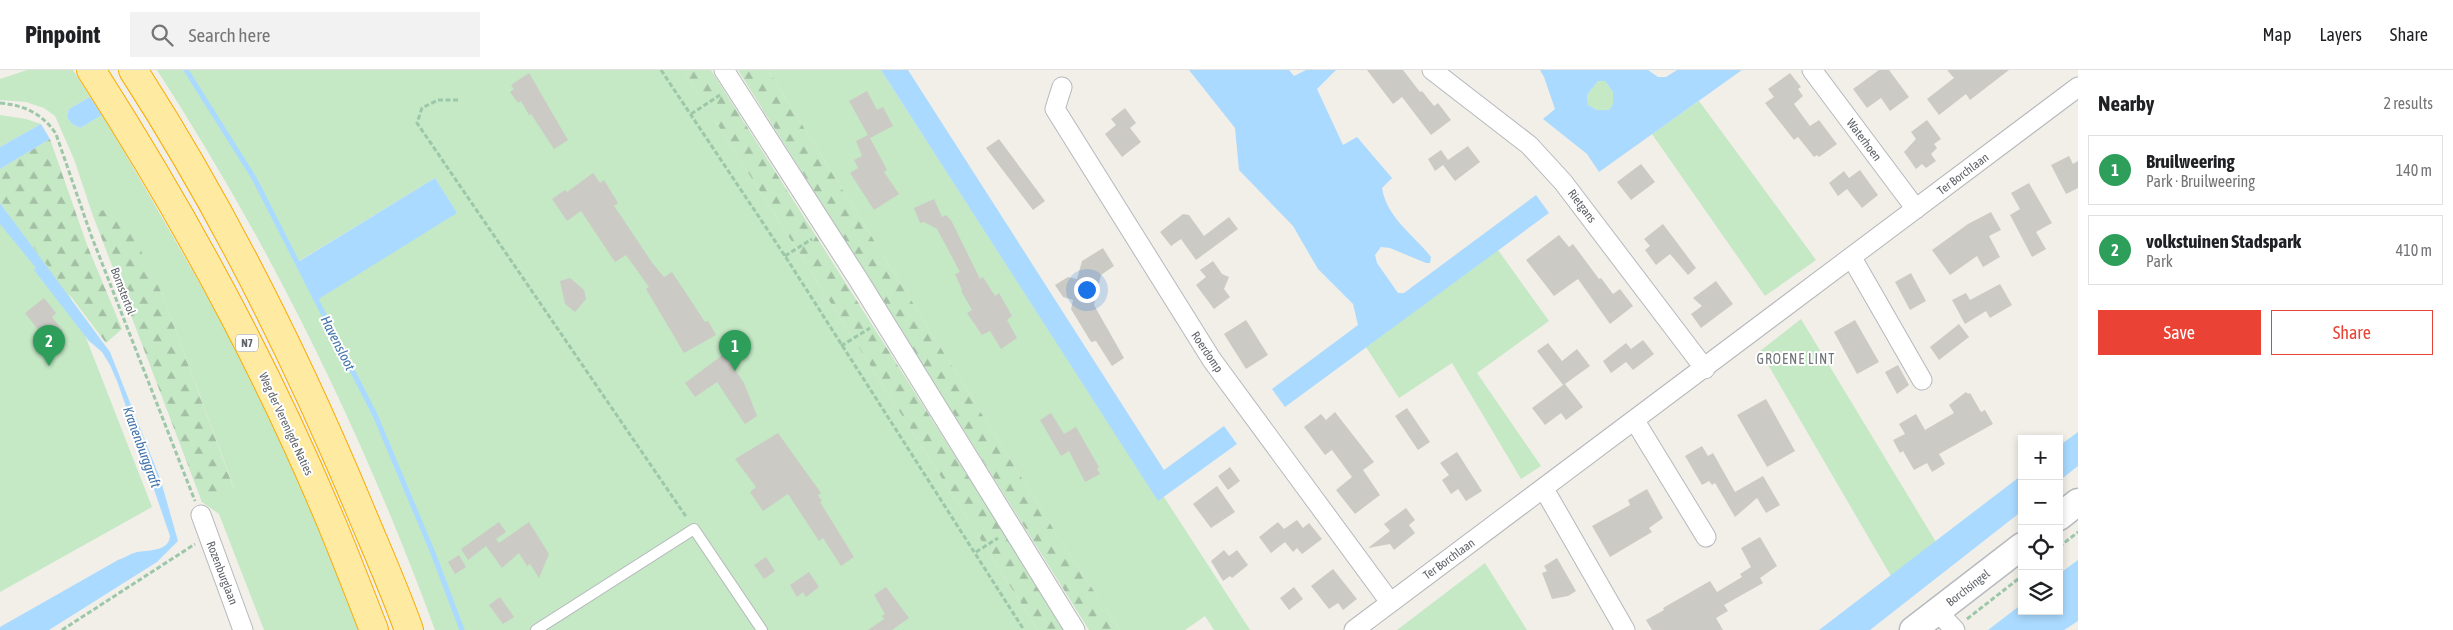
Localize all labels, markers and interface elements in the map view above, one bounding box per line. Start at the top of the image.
search box [130,12,480,57]
text: Pinpoint [25,21,100,48]
icon: search [148,21,176,49]
text: Search here [188,24,270,46]
text: Map [2262,24,2291,45]
text: Layers [2319,24,2362,45]
text: Share [2390,24,2428,45]
text: Nearby [2098,91,2154,115]
text: 2 results [2383,94,2433,112]
street label: Waterhoen [1844,116,1884,164]
street label: Ter Borchlaan [1935,150,1991,198]
text: Bruilweering [2146,150,2235,172]
text: 1 [2111,161,2119,179]
text: 140 m [2396,161,2432,179]
text: Park · Bruilweering [2146,172,2255,190]
street label: Rietgans [1565,187,1599,225]
text: volkstuinen Stadspark [2146,230,2301,252]
text: 2 [2111,241,2119,259]
text: 410 m [2396,241,2432,259]
text: Park [2146,252,2173,270]
street label: Bornstertol [108,265,139,317]
your location [1074,277,1100,303]
button: Save [2098,310,2261,355]
button: Share [2271,310,2433,355]
water label: Havensloot [317,313,359,373]
pin: 2 [33,325,65,366]
street label: Roerdomp [1188,329,1226,375]
pin: 1 [719,330,751,371]
road number: N7 [236,334,258,352]
district label: GROENE LINT [1757,351,1835,367]
street label: Weg der Verenigde Naties [256,370,316,478]
water label: Kranenburggraft [120,404,164,490]
map controls [2018,435,2063,615]
button: + [2018,435,2063,480]
button: − [2018,480,2063,525]
button: locate [2018,525,2063,570]
street label: Ter Borchlaan [1420,536,1478,582]
street label: Rozenburglaan [203,539,241,607]
street label: Borchsingel [1943,566,1993,609]
button: layers [2018,570,2063,615]

